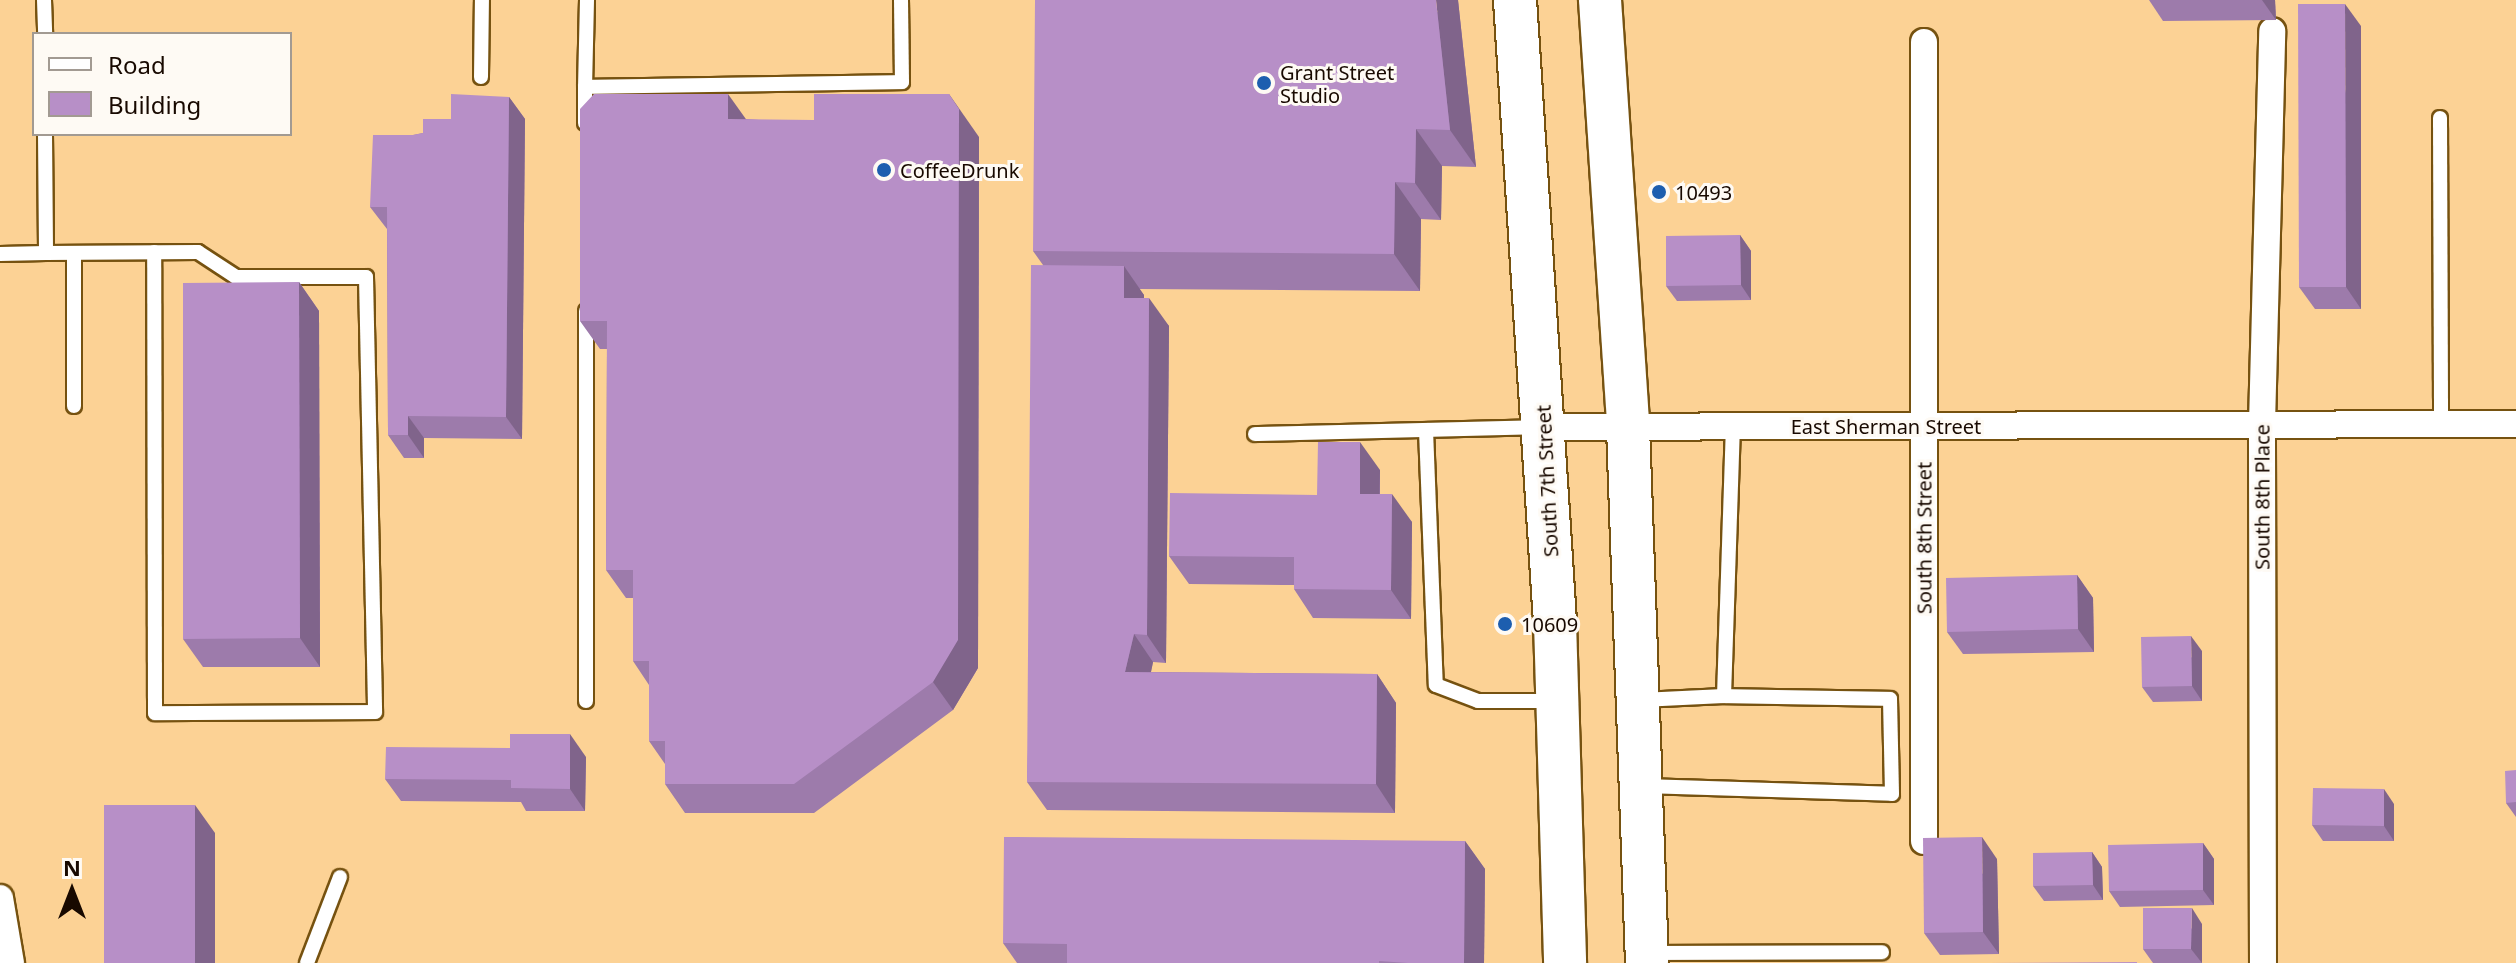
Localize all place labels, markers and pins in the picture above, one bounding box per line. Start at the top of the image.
place label: Grant Street Studio [1280,60,1394,107]
marker: Grant Street Studio [1255,74,1273,92]
place label: CoffeeDrunk [900,158,1019,182]
marker: CoffeeDrunk [875,161,893,179]
place label: 10493 [1675,180,1732,204]
marker: 10493 [1650,183,1668,201]
place label: 10609 [1521,612,1578,636]
marker: 10609 [1496,615,1514,633]

